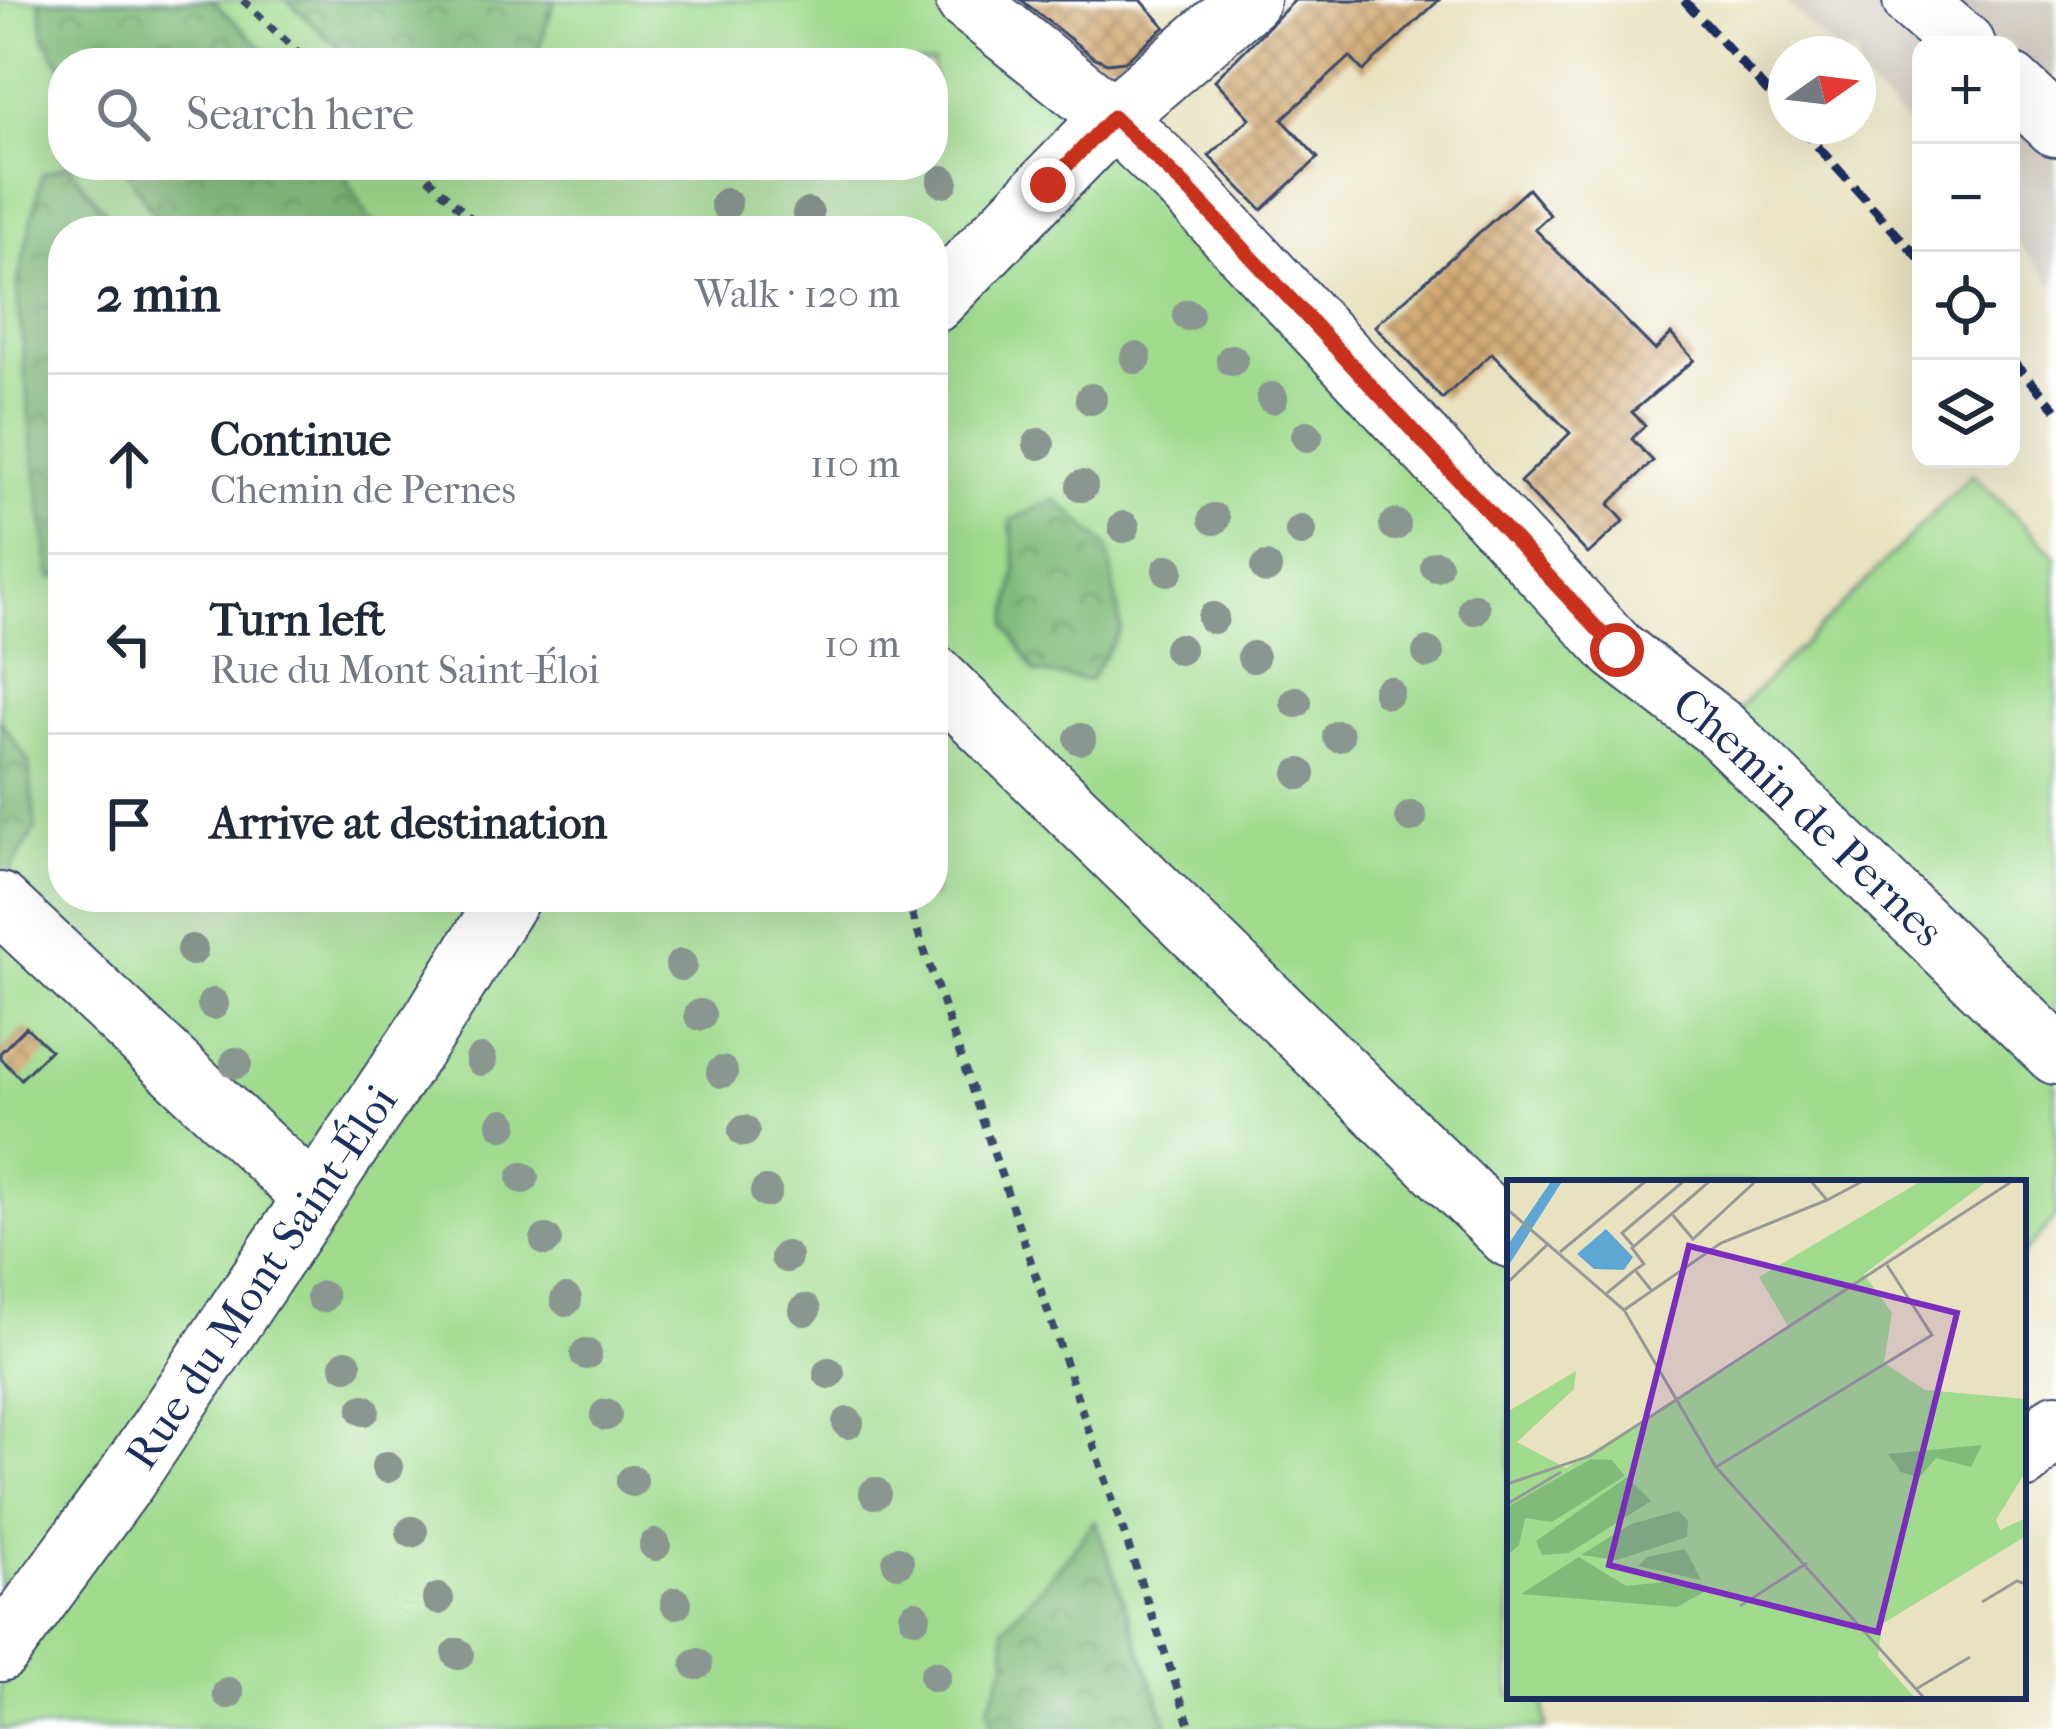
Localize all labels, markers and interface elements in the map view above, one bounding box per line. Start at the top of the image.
north arrow [1768,36,1876,144]
map controls [1912,36,2020,468]
button: + [1912,36,2020,144]
search box [48,48,948,180]
icon: search [90,81,156,147]
text: Search here [186,88,414,141]
button: − [1912,144,2020,252]
route end [1021,158,1075,212]
button: locate [1912,252,2020,360]
text: 2 min [96,264,220,324]
text: Walk · 120 m [695,271,900,317]
button: layers [1912,360,2020,468]
text: Continue [210,414,391,467]
icon: ahead [96,431,162,497]
text: 110 m [810,441,900,487]
text: Chemin de Pernes [210,467,516,513]
text: Turn left [210,594,385,647]
icon: left [96,611,162,677]
text: 10 m [824,621,900,667]
route start [1590,623,1644,677]
text: Rue du Mont Saint-Éloi [210,647,600,693]
street label: Chemin de Pernes [1663,676,1955,957]
icon: arrive [96,791,162,857]
text: Arrive at destination [210,797,607,850]
street label: Rue du Mont Saint-Éloi [114,1076,408,1479]
inset map [1507,1180,2026,1699]

